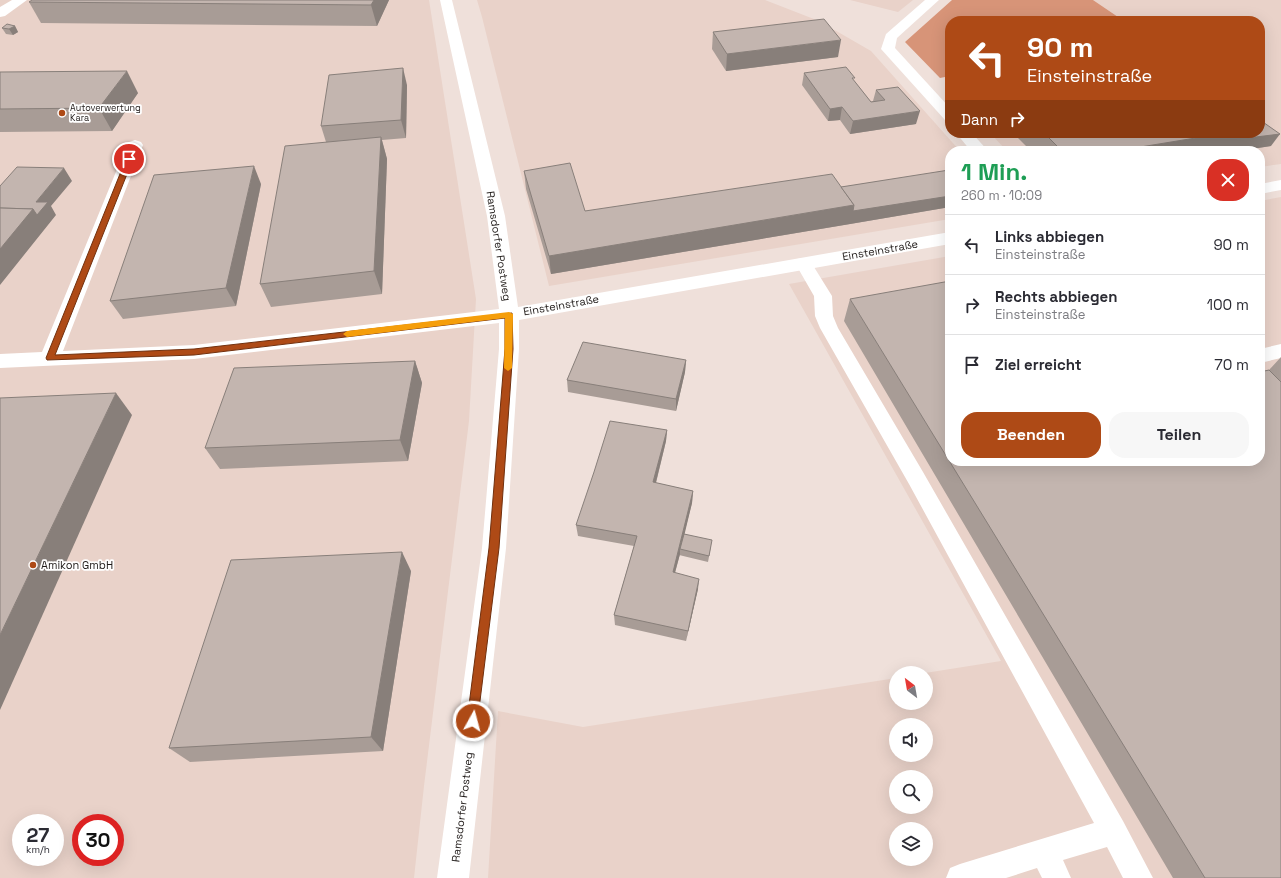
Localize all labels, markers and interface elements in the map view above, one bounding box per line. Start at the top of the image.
text: 90 m [1027,29,1093,65]
icon: left [961,32,1013,84]
text: Einsteinstraße [1027,64,1152,87]
place label: Autoverwertung Kara [70,102,141,124]
marker: Autoverwertung Kara [57,108,67,118]
icon: right [1006,108,1028,130]
text: Dann [961,110,998,129]
pin [112,142,146,176]
icon: arrive [118,148,140,170]
text: 1 Min. [961,156,1027,187]
button: close [1207,159,1249,201]
text: 260 m · 10:09 [961,187,1042,204]
street label: Ramsdorfer Postweg [483,190,515,302]
text: Links abbiegen [995,227,1104,246]
icon: left [961,234,983,256]
text: 90 m [1213,235,1249,254]
street label: Einsteinstraße [841,236,919,264]
text: Einsteinstraße [995,246,1085,263]
text: Rechts abbiegen [995,287,1117,306]
street label: Einsteinstraße [522,291,600,319]
icon: right [961,294,983,316]
text: 100 m [1207,295,1249,314]
text: Einsteinstraße [995,306,1085,323]
icon: arrive [961,354,983,376]
text: Ziel erreicht [995,355,1082,374]
text: 70 m [1214,355,1249,374]
button: Beenden [961,412,1101,458]
button: Teilen [1109,412,1249,458]
place label: Amikon GmbH [41,558,113,572]
marker: Amikon GmbH [28,560,38,570]
north arrow [889,666,933,710]
map controls [889,666,933,866]
position arrow [452,700,494,742]
button: sound [889,718,933,762]
street label: Ramsdorfer Postweg [448,751,476,863]
button: search [889,770,933,814]
speed limit sign: 30 [72,814,124,866]
text: 27 [27,822,49,848]
button: layers [889,822,933,866]
text: km/h [26,843,50,856]

